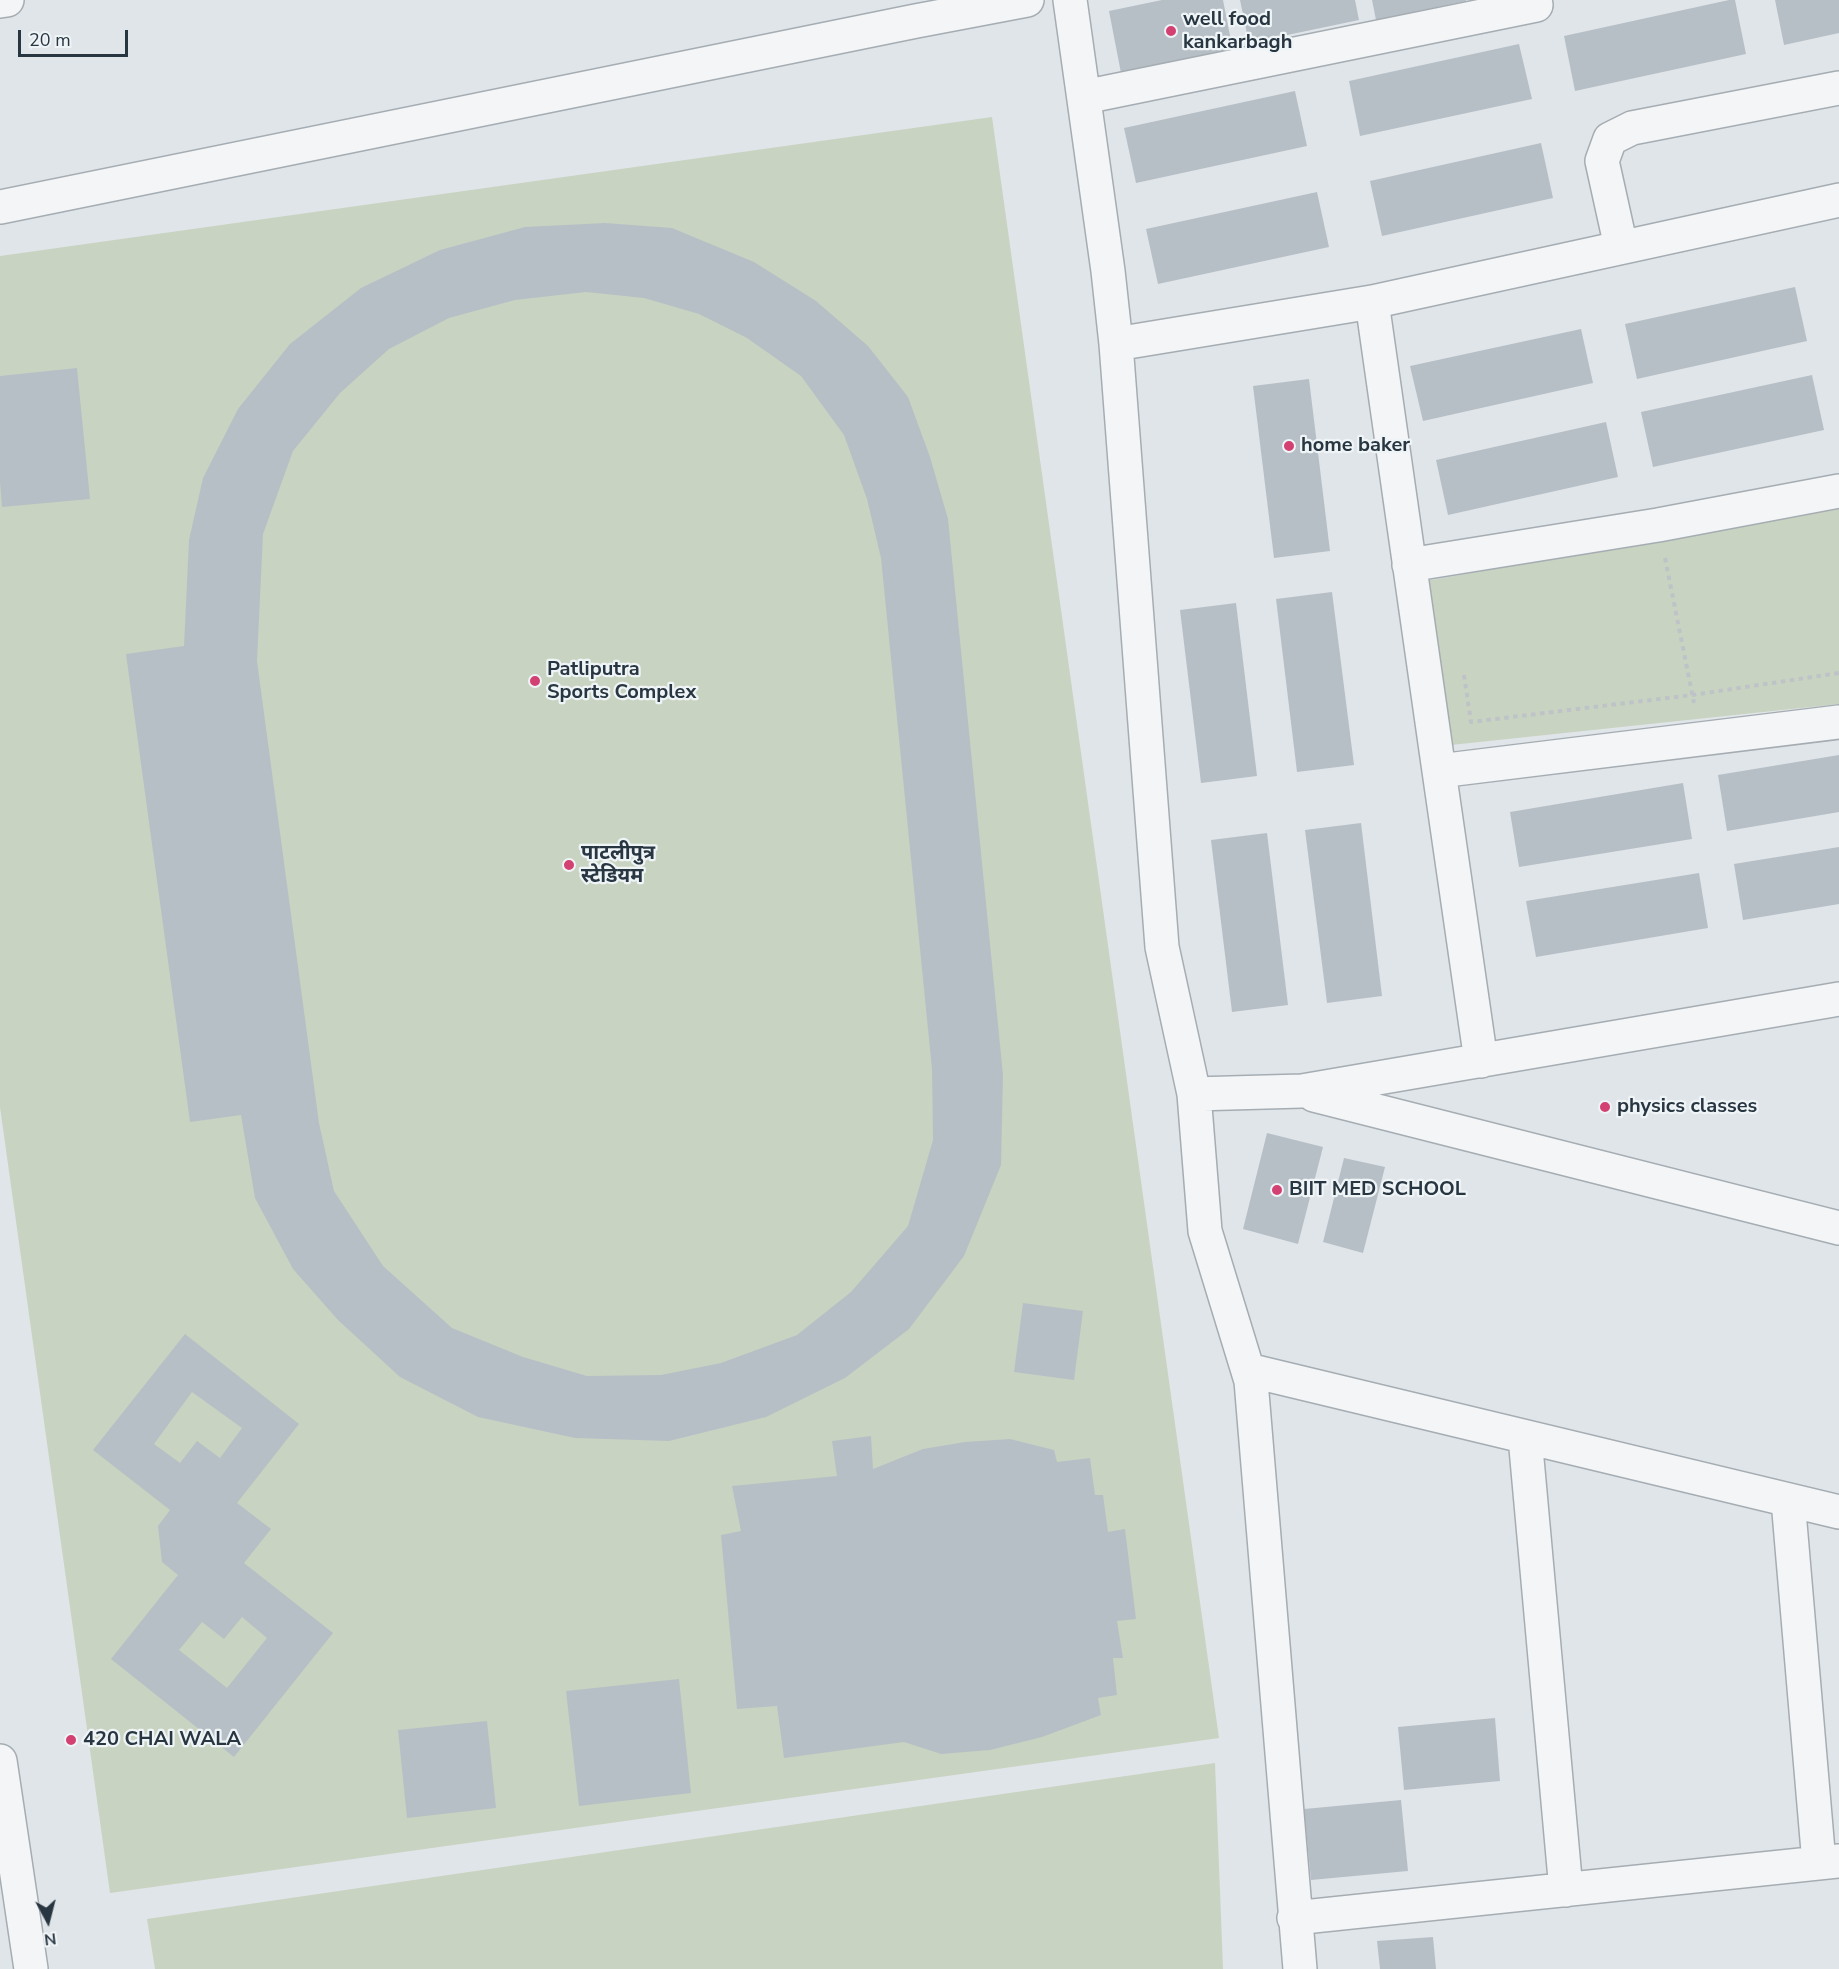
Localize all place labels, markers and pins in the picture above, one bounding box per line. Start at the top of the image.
place label: well food kankarbagh [1183,8,1292,55]
marker: well food kankarbagh [1164,24,1178,38]
place label: home baker [1301,434,1410,458]
marker: home baker [1282,439,1296,453]
place label: Patliputra Sports Complex [547,658,696,705]
marker: Patliputra Sports Complex [528,674,542,688]
place label: पाटलीपुत्र स्टेडियम [581,842,655,889]
marker: पाटलीपुत्र स्टेडियम [562,858,576,872]
place label: physics classes [1617,1095,1757,1119]
marker: physics classes [1598,1100,1612,1114]
place label: BIIT MED SCHOOL [1289,1178,1466,1202]
marker: BIIT MED SCHOOL [1270,1183,1284,1197]
place label: 420 CHAI WALA [83,1728,241,1752]
marker: 420 CHAI WALA [64,1733,78,1747]

